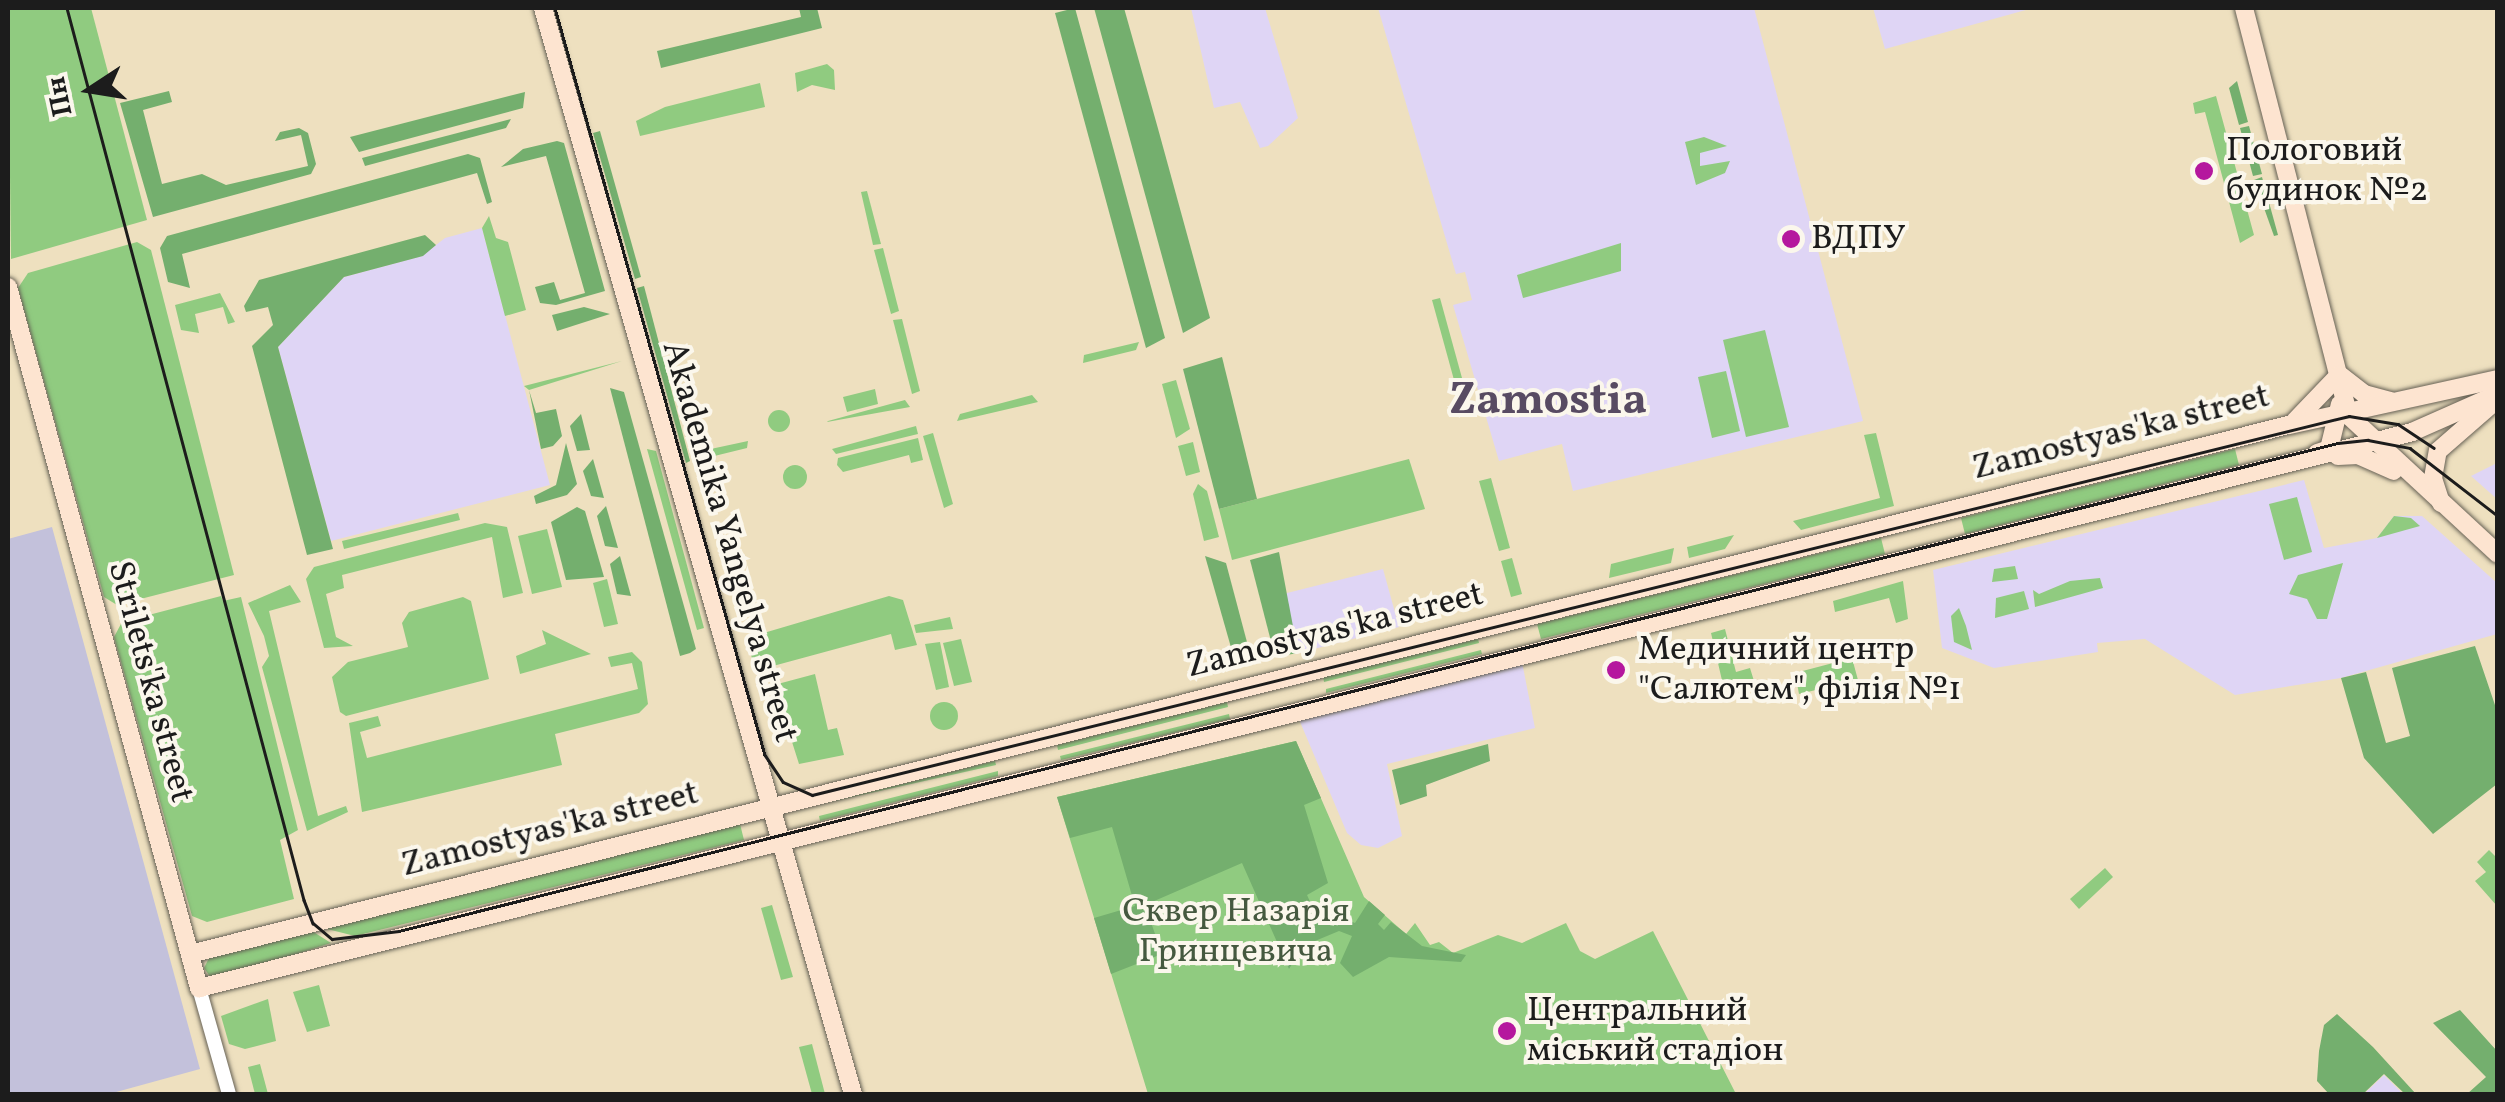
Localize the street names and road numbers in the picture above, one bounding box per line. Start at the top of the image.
street label: Akademika Yangelya street [651,336,807,748]
street label: Zamostyas'ka street [1968,376,2274,490]
street label: Strilets'ka street [98,557,202,807]
street label: Zamostyas'ka street [1182,574,1488,688]
street label: Zamostyas'ka street [397,773,703,887]

